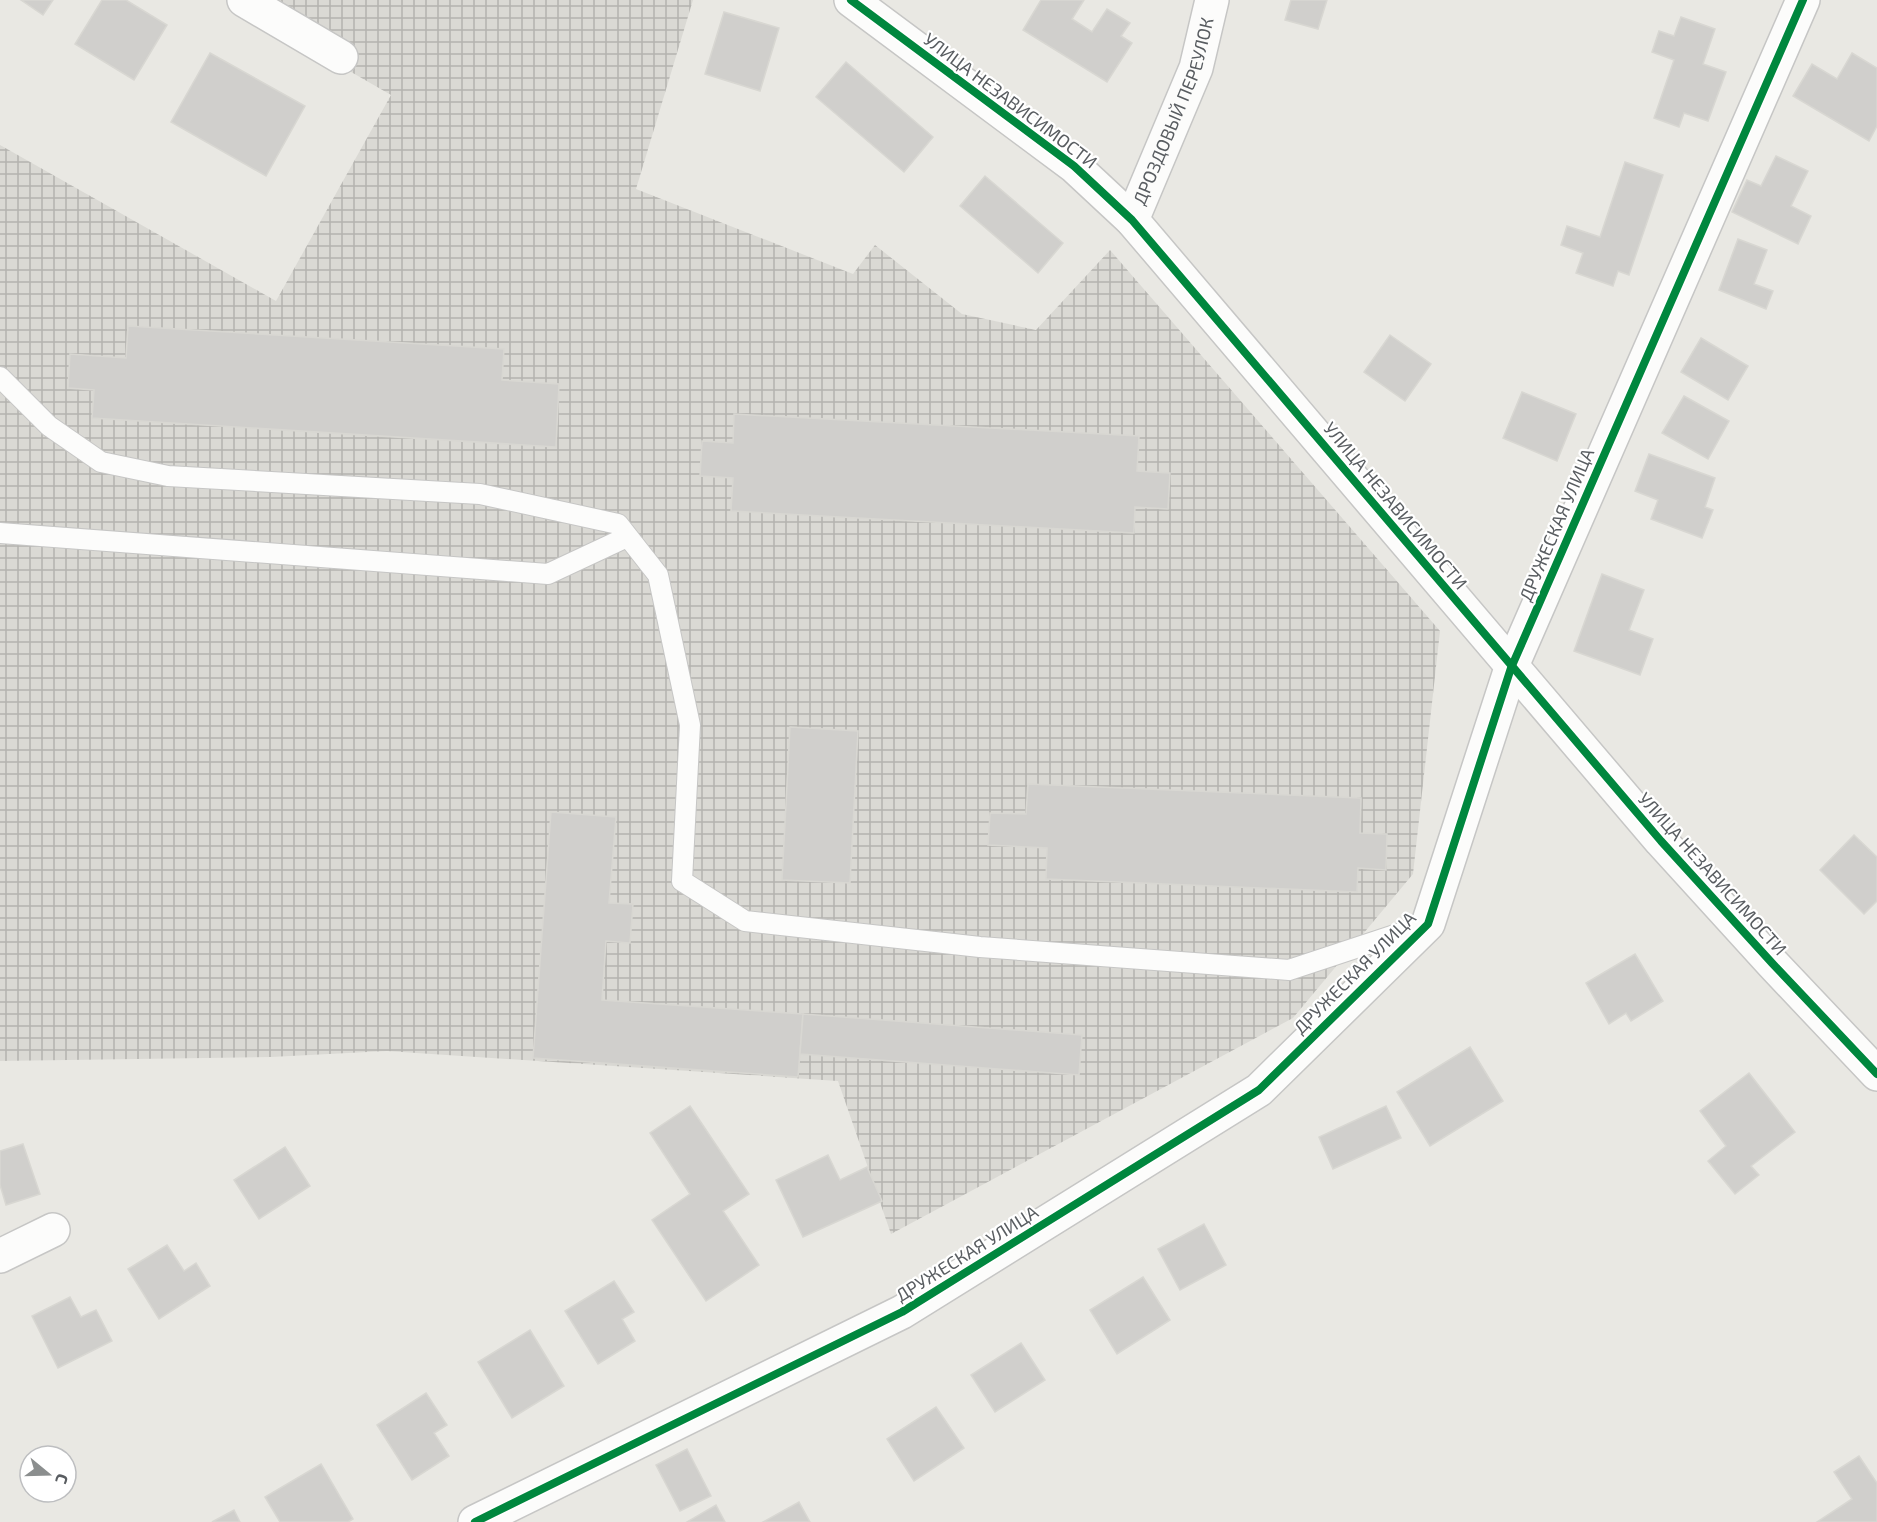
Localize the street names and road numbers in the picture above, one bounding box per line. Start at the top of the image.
street label: ДРОЗДОВЫЙ ПЕРЕУЛОК [1128,15,1218,208]
street label: УЛИЦА НЕЗАВИСИМОСТИ [919,28,1102,173]
street label: УЛИЦА НЕЗАВИСИМОСТИ [1319,417,1472,593]
street label: ДРУЖЕСКАЯ УЛИЦА [1514,444,1599,604]
street label: УЛИЦА НЕЗАВИСИМОСТИ [1634,787,1792,959]
street label: ДРУЖЕСКАЯ УЛИЦА [1289,906,1421,1038]
street label: ДРУЖЕСКАЯ УЛИЦА [891,1200,1043,1306]

